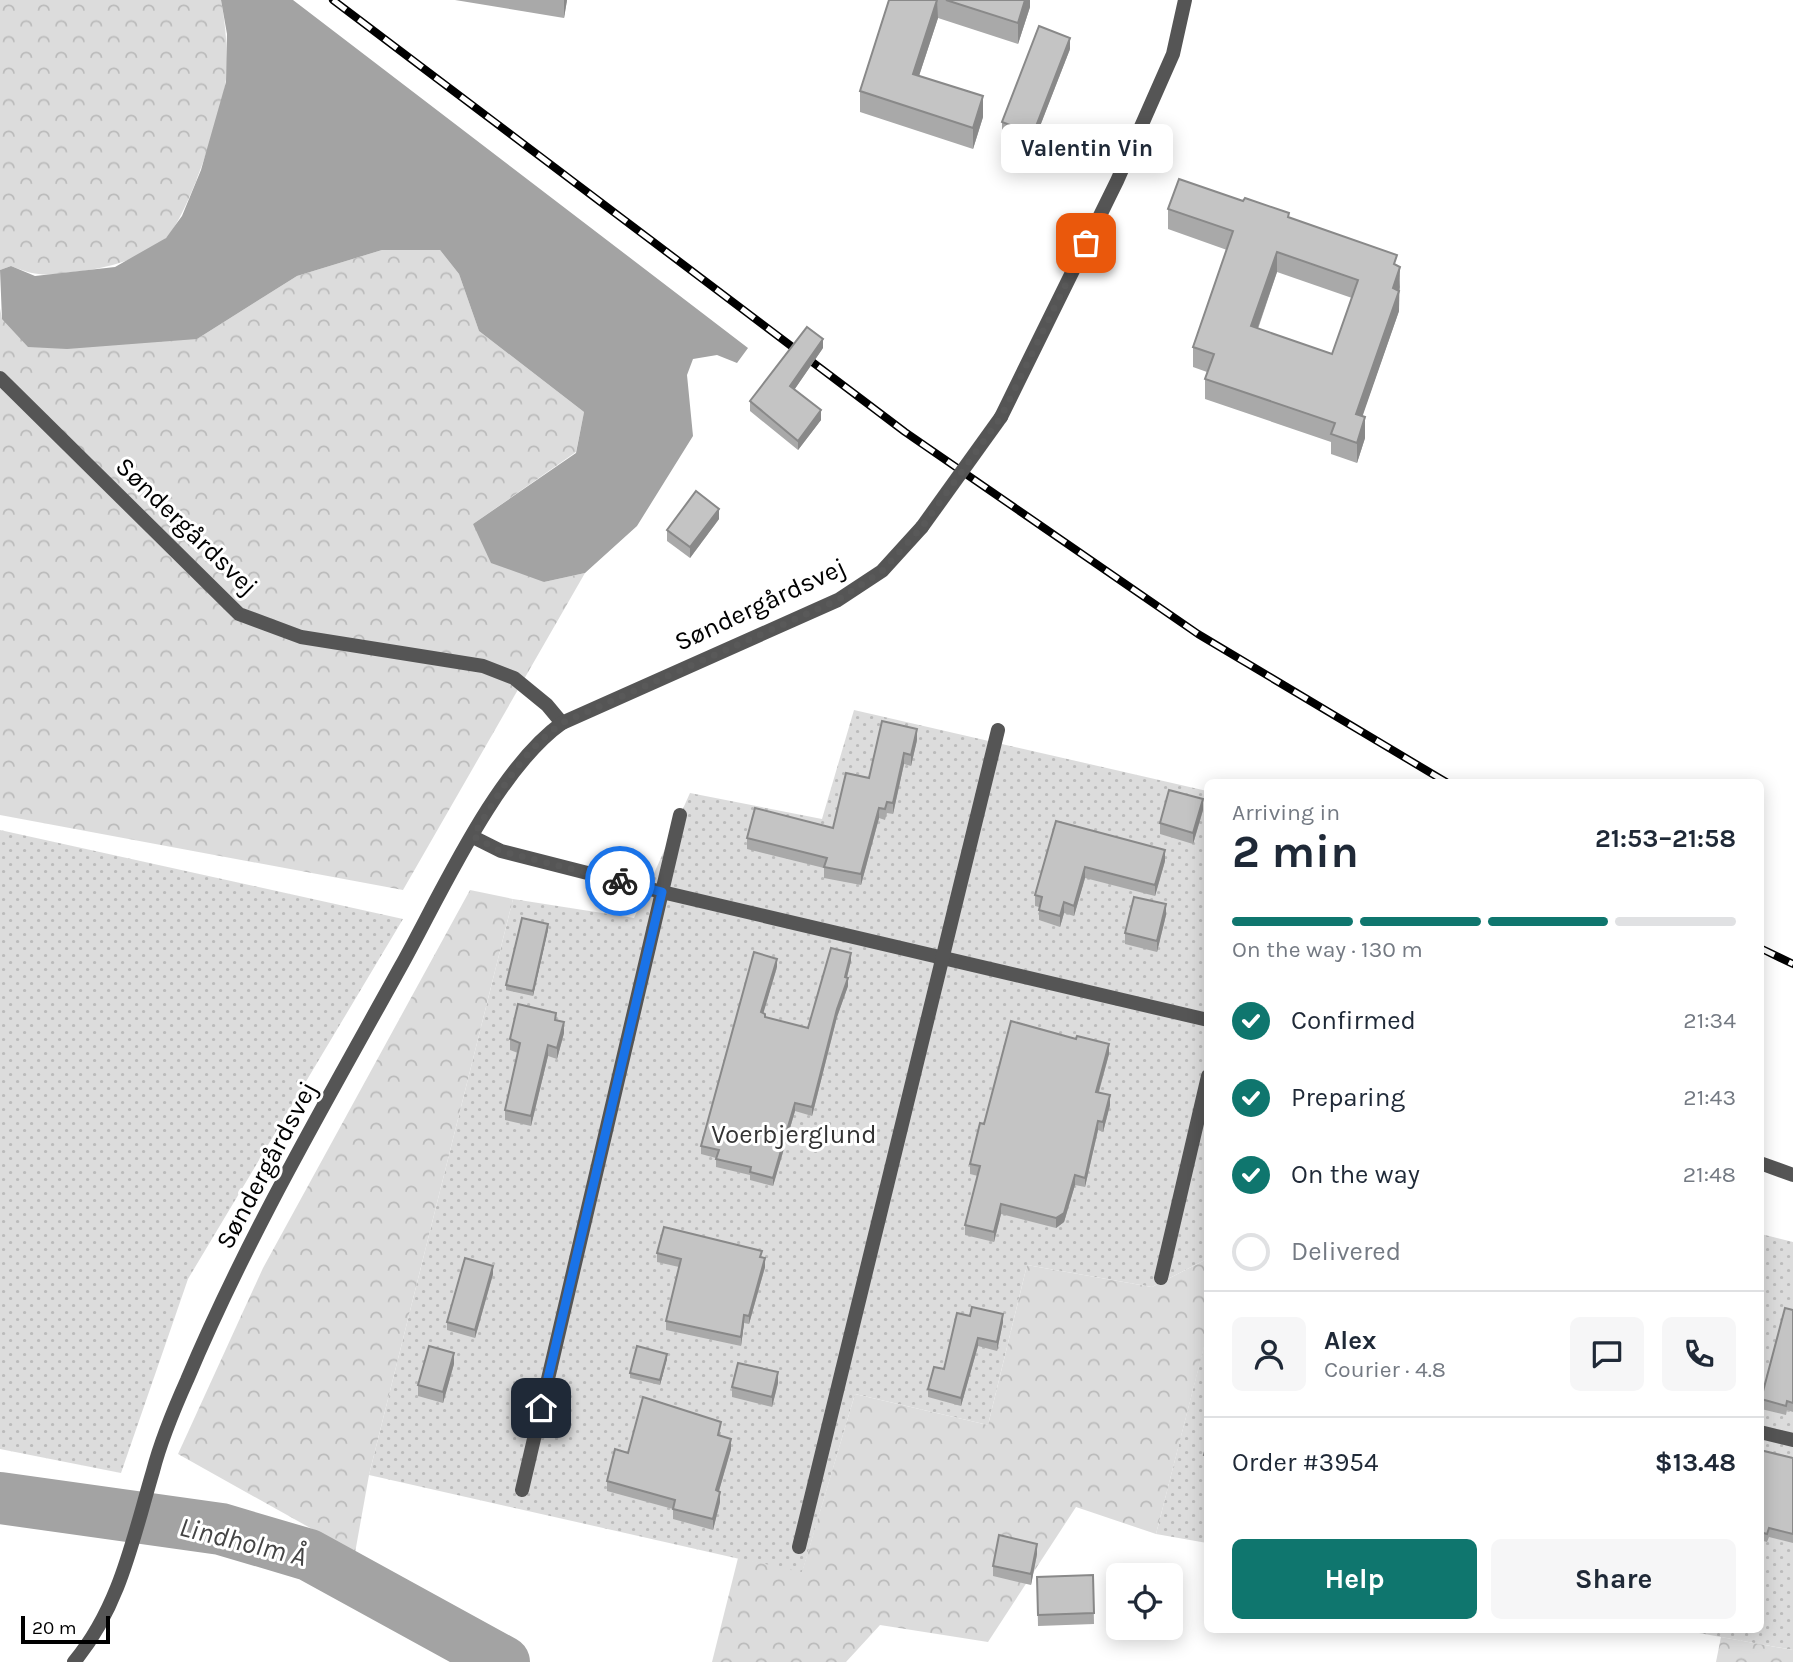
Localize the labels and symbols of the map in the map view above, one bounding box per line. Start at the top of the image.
callout: Valentin Vin [1000,124,1172,173]
pin [1056,213,1116,273]
street label: Søndergårdsvej [109,451,264,602]
street label: Søndergårdsvej [670,551,851,658]
courier [585,846,655,916]
street label: Søndergårdsvej [209,1076,324,1254]
park label: Voerbjerglund [711,1119,877,1150]
pin [511,1378,571,1438]
water label: Lindholm Å [176,1510,310,1573]
scale bar [21,1613,110,1645]

